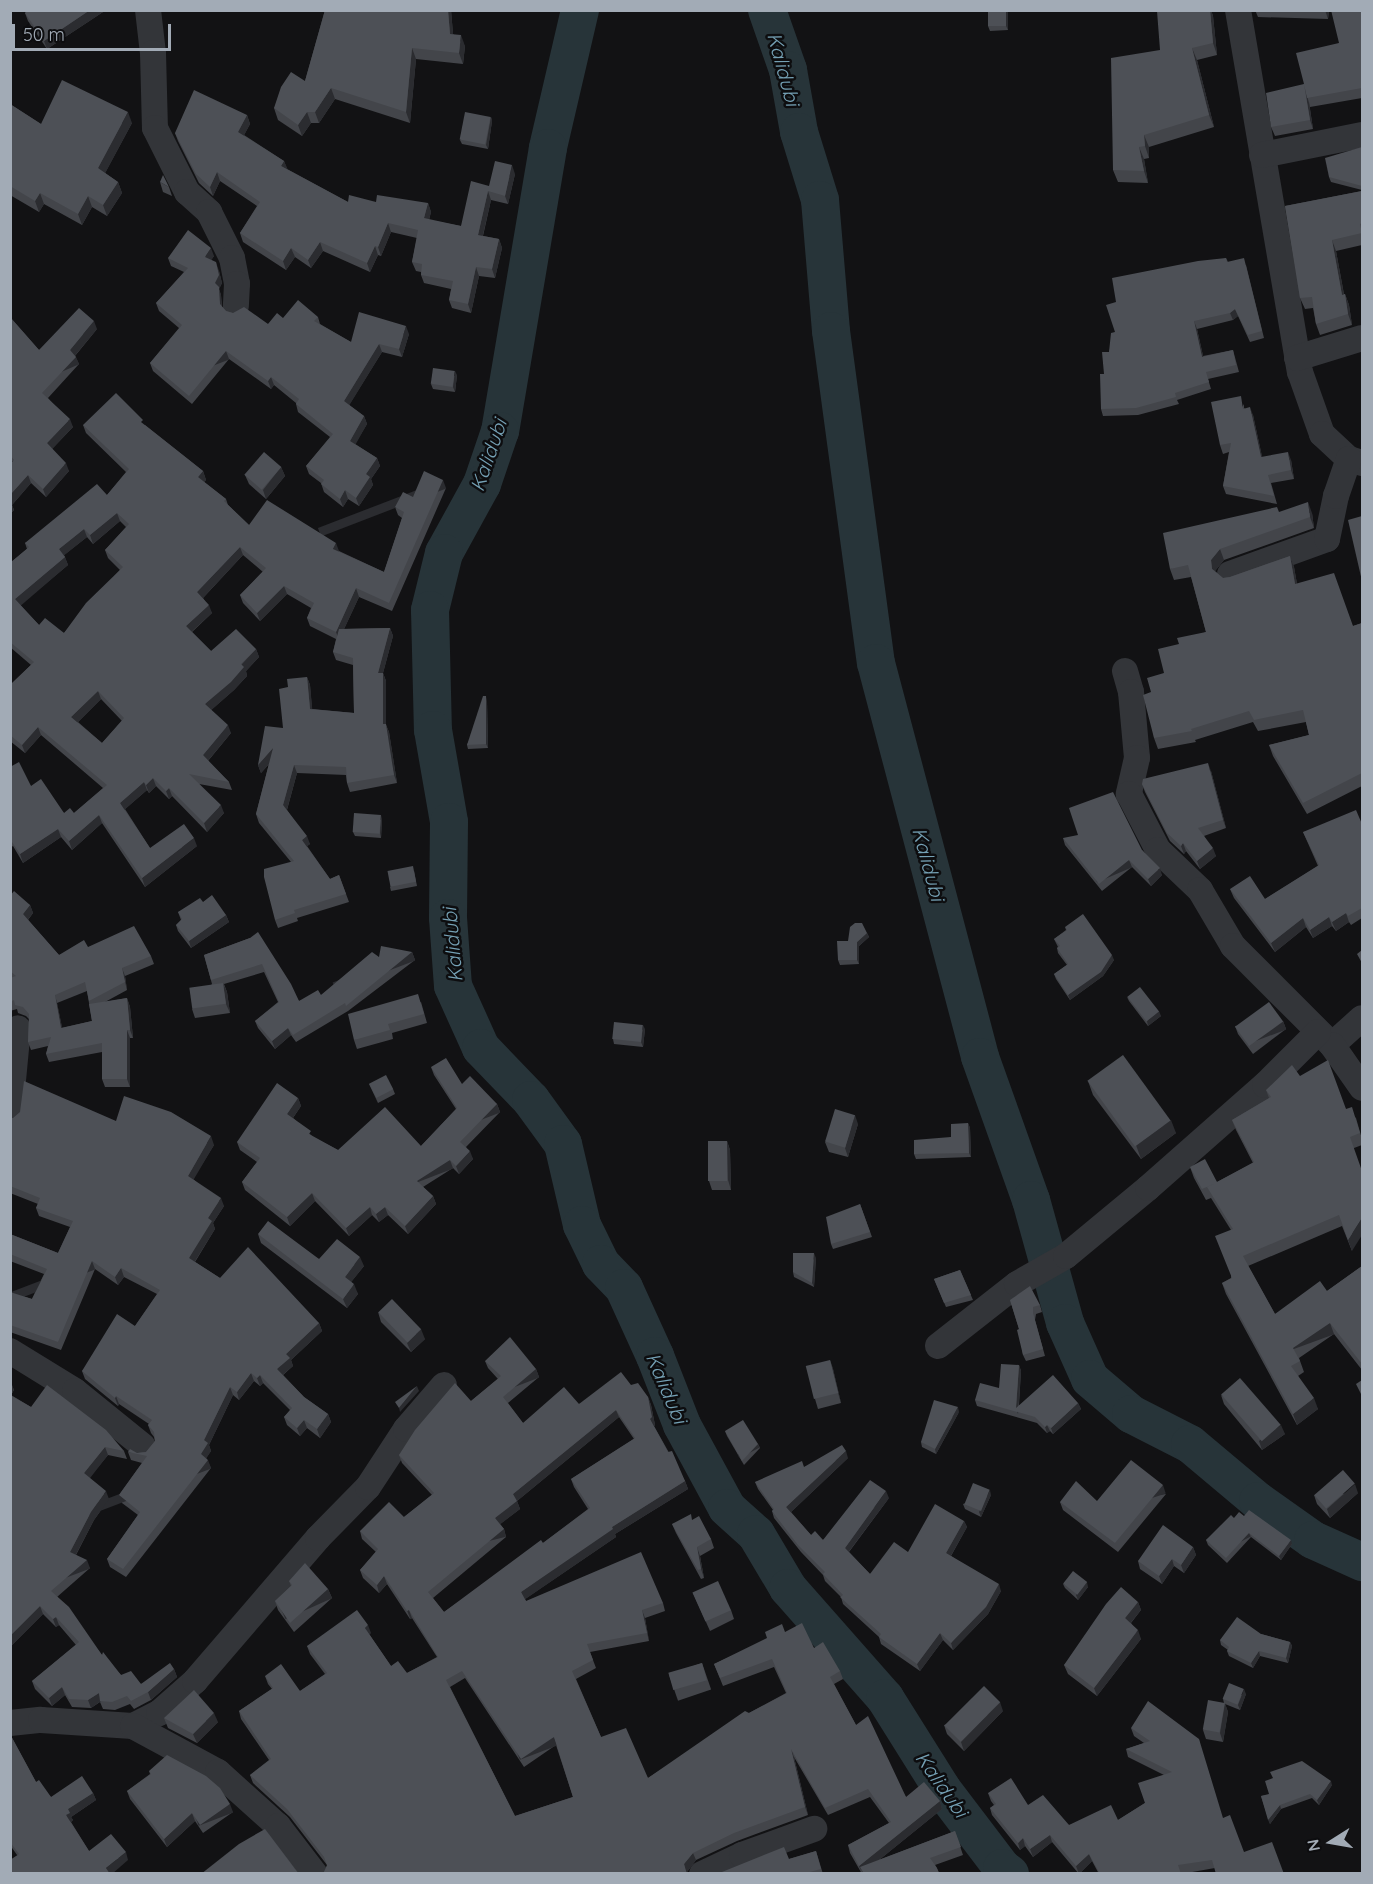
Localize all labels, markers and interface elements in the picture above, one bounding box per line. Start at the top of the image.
scale bar [15,12,174,50]
text: 50 m [23,23,65,46]
water label: Kalidubi [763,30,805,108]
water label: Kalidubi [464,416,512,494]
water label: Kalidubi [908,825,950,903]
water label: Kalidubi [437,907,467,983]
water label: Kalidubi [641,1349,693,1427]
water label: Kalidubi [911,1747,973,1821]
north arrow [1301,1812,1361,1872]
text: N [1302,1838,1324,1853]

